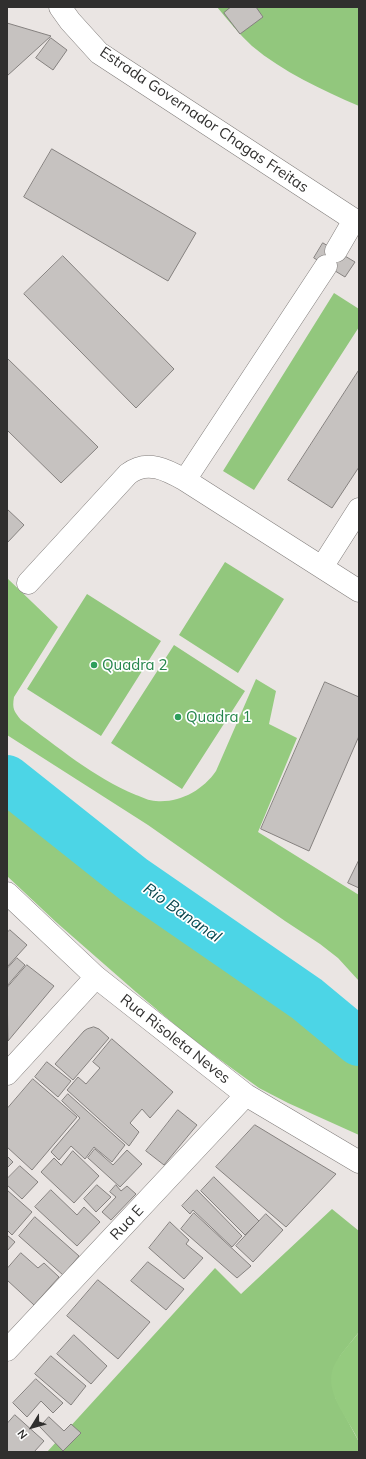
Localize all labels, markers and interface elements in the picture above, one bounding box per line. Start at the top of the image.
street label: Estrada Governador Chagas Freitas [96,43,312,197]
place label: Quadra 2 [102,656,168,674]
marker: Quadra 2 [89,660,99,670]
place label: Quadra 1 [186,708,252,726]
marker: Quadra 1 [173,712,183,722]
water label: Rio Bananal [139,879,225,947]
street label: Rua Risoleta Neves [116,990,234,1088]
street label: Rua E [107,1202,147,1244]
north arrow [12,1407,52,1447]
text: N [14,1427,31,1442]

